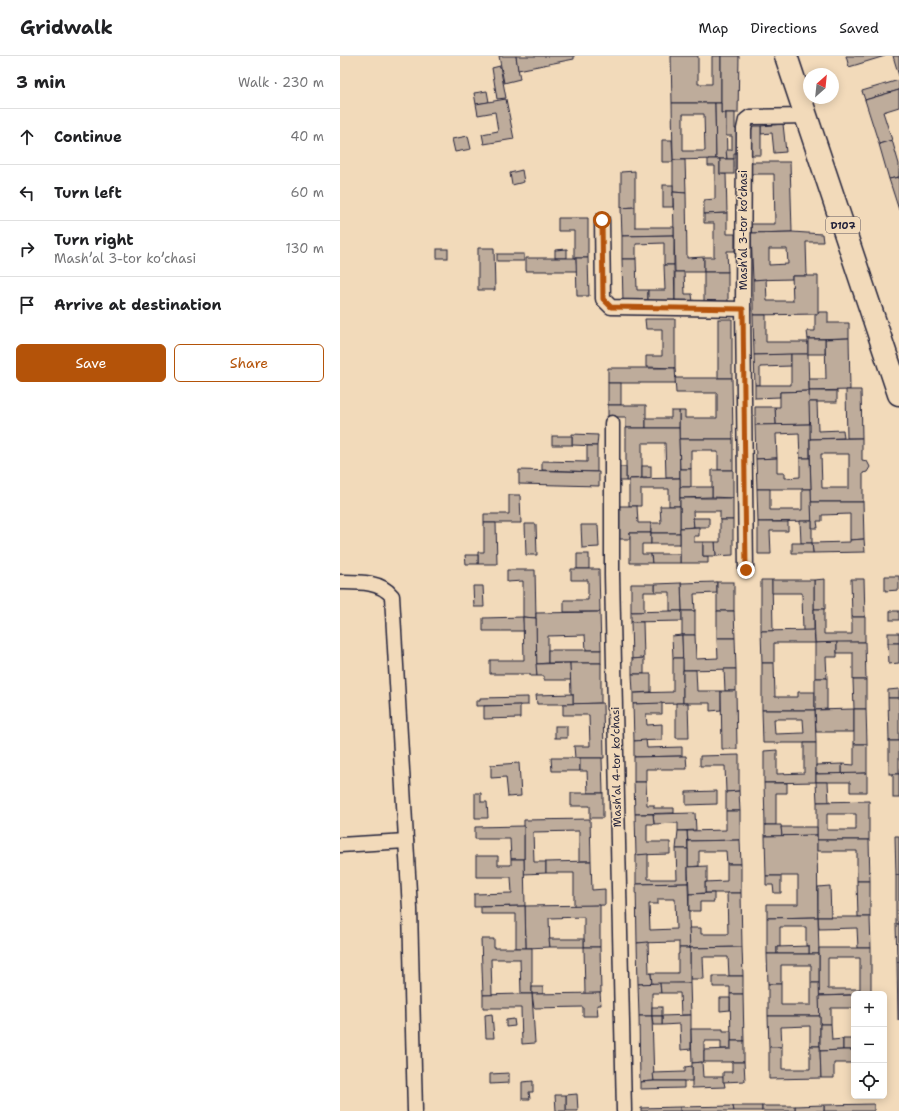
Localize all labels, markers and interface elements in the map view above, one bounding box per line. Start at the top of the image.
text: Gridwalk [20,15,113,40]
text: Map [699,19,729,37]
text: Directions [751,19,817,37]
text: Saved [839,19,879,37]
north arrow [803,68,839,104]
text: 3 min [16,71,66,93]
text: Walk · 230 m [238,74,324,91]
icon: ahead [16,126,38,148]
text: Continue [54,127,122,147]
text: 40 m [290,128,324,145]
street label: Mashʼal 3-tor koʼchasi [736,170,751,290]
icon: left [16,182,38,204]
text: Turn left [54,183,122,203]
text: 60 m [291,184,324,201]
route start [593,211,611,229]
road number: D107 [826,217,860,233]
text: Turn right [54,230,134,250]
icon: right [16,238,38,260]
text: 130 m [286,240,324,257]
text: Mashʼal 3-tor koʼchasi [54,250,196,267]
icon: arrive [16,294,38,316]
text: Arrive at destination [54,295,222,315]
button: Save [16,344,166,382]
button: Share [174,344,324,382]
route end [737,561,755,579]
street label: Mashʼal 4-tor koʼchasi [608,707,625,827]
map controls [851,991,887,1099]
button: + [851,991,887,1027]
button: − [851,1027,887,1063]
button: locate [851,1063,887,1099]

